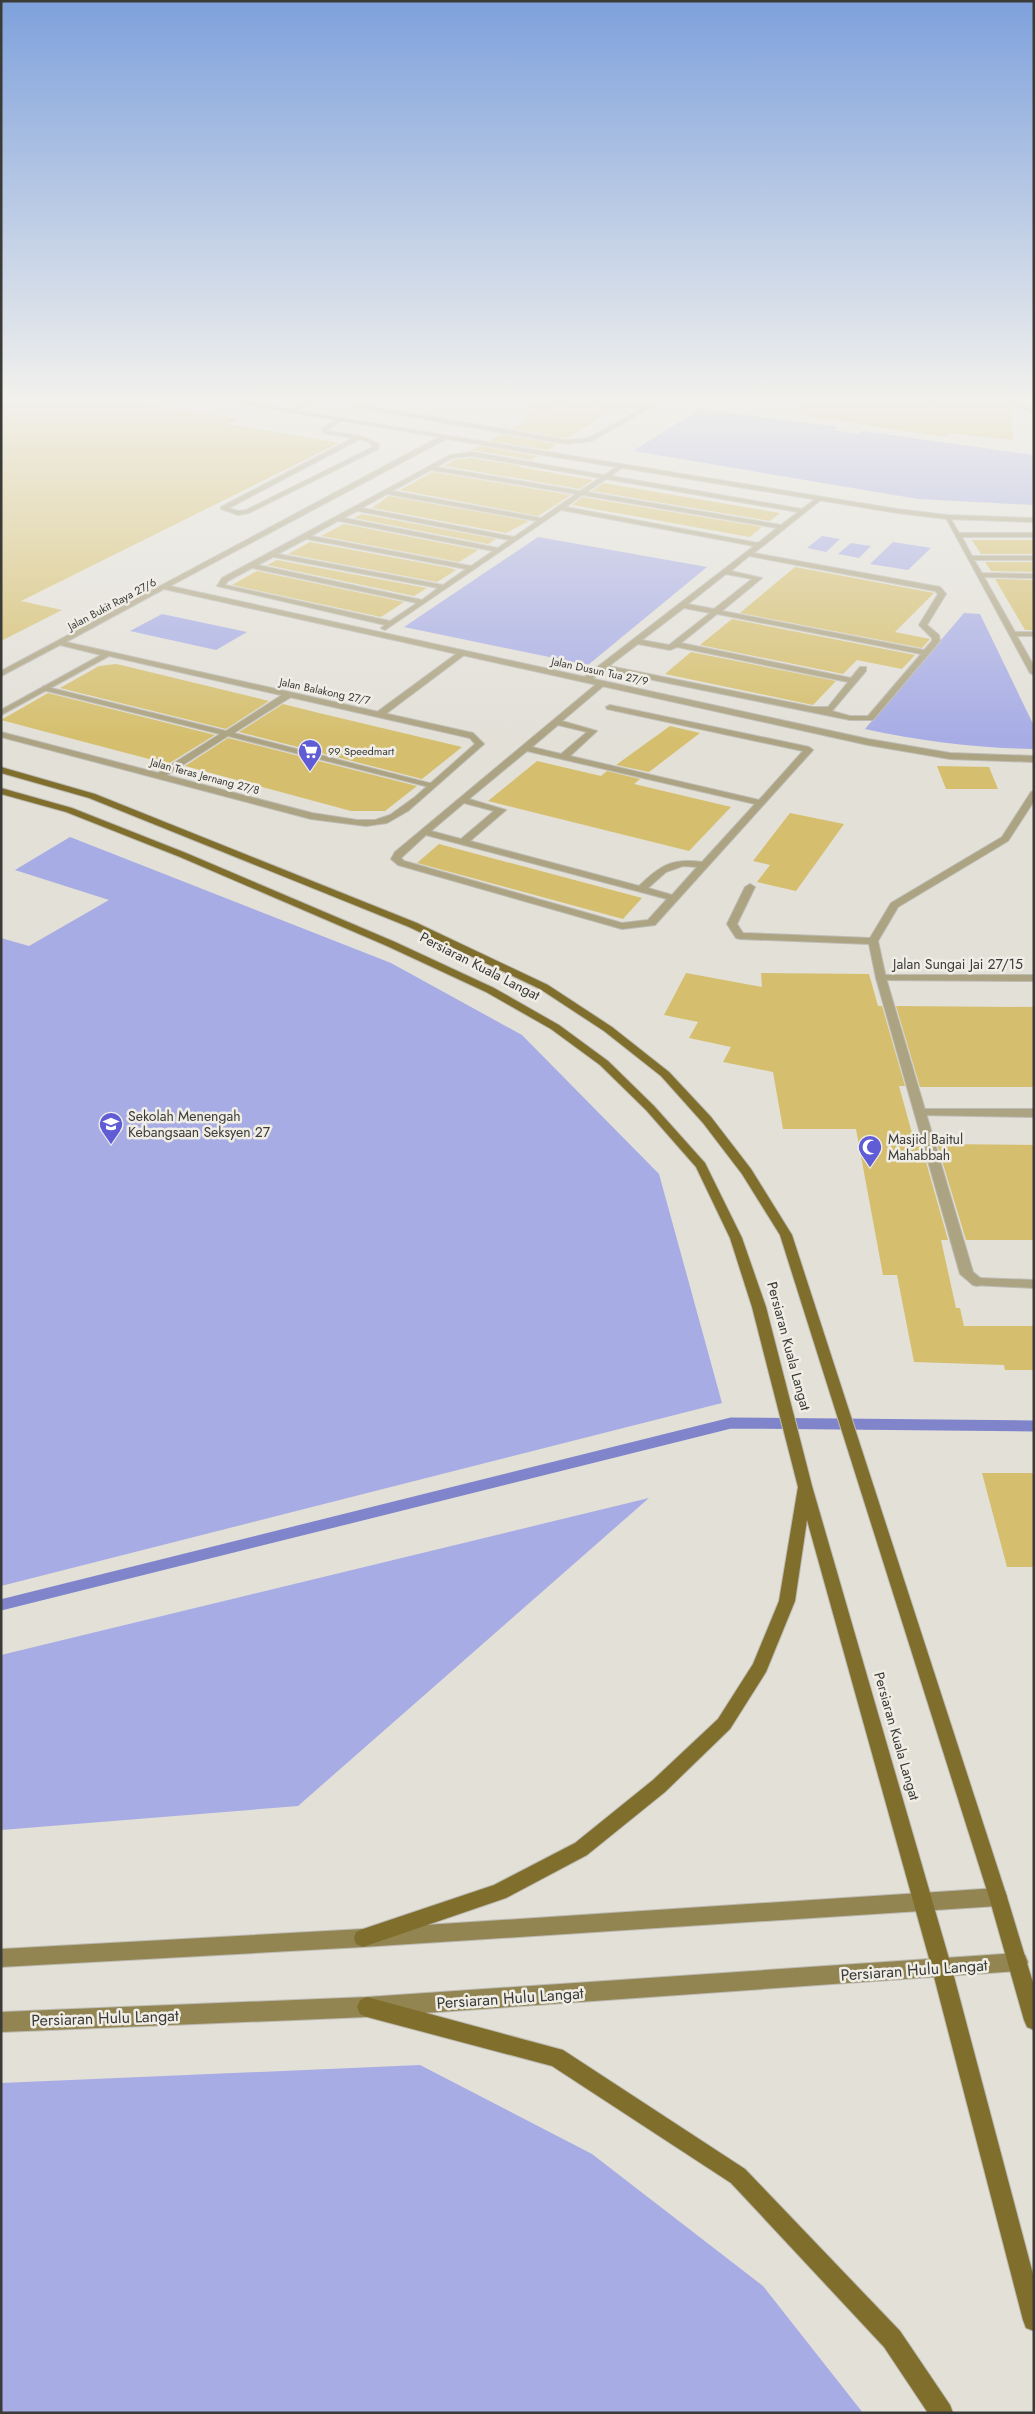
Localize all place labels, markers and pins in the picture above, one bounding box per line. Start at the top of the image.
supermarket icon: 99 Speedmart [297,738,323,772]
place label: 99 Speedmart [328,743,395,759]
place label: Sekolah Menengah Kebangsaan Seksyen 27 [128,1106,271,1142]
school or university icon: Sekolah Menengah Kebangsaan Seksyen 27 [98,1111,124,1145]
place label: Masjid Baitul Mahabbah [888,1129,963,1165]
mosque icon: Masjid Baitul Mahabbah [857,1134,883,1168]

